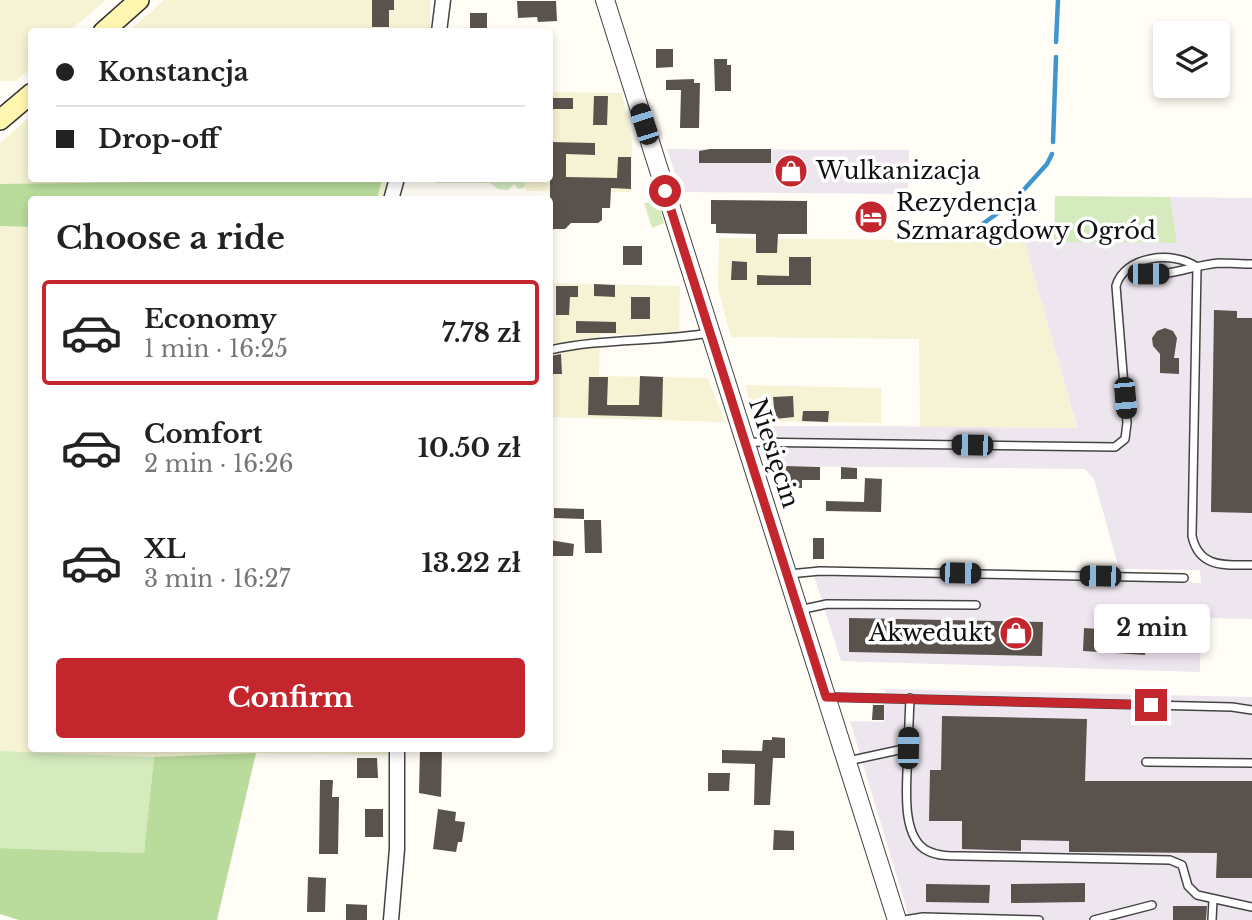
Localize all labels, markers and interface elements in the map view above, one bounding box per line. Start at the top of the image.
map controls [1153,21,1230,98]
button: layers [1153,21,1230,98]
text: Konstancja [98,56,249,88]
car [628,101,661,147]
text: Drop-off [98,123,219,155]
shop icon: Wulkanizacja [772,152,810,190]
place label: Wulkanizacja [815,156,981,185]
route start [649,175,681,207]
place label: Rezydencja Szmaragdowy Ogród [896,188,1156,245]
hotel icon: Rezydencja Szmaragdowy Ogród [852,198,890,236]
text: Choose a ride [56,218,285,258]
car [1128,264,1170,285]
icon: car [60,301,123,364]
text: Economy [144,303,277,335]
text: 7.78 zł [442,317,521,349]
text: 1 min · 16:25 [144,335,288,363]
car [1113,376,1138,420]
street label: Niesięcin [743,394,806,511]
icon: car [60,416,123,479]
text: Comfort [144,418,262,450]
text: 10.50 zł [418,432,521,464]
car [951,434,994,456]
text: 2 min · 16:26 [144,450,293,478]
icon: car [60,531,123,594]
text: XL [144,533,186,565]
text: 13.22 zł [422,547,521,579]
car [939,562,982,584]
text: 3 min · 16:27 [144,565,290,593]
car [1079,565,1122,587]
callout: 2 min [1093,604,1209,652]
shop icon: Akwedukt [997,614,1035,652]
text: 2 min [1116,614,1188,642]
place label: Akwedukt [868,618,992,647]
button: Confirm [56,658,525,738]
route end [1135,689,1167,721]
car [898,727,919,769]

